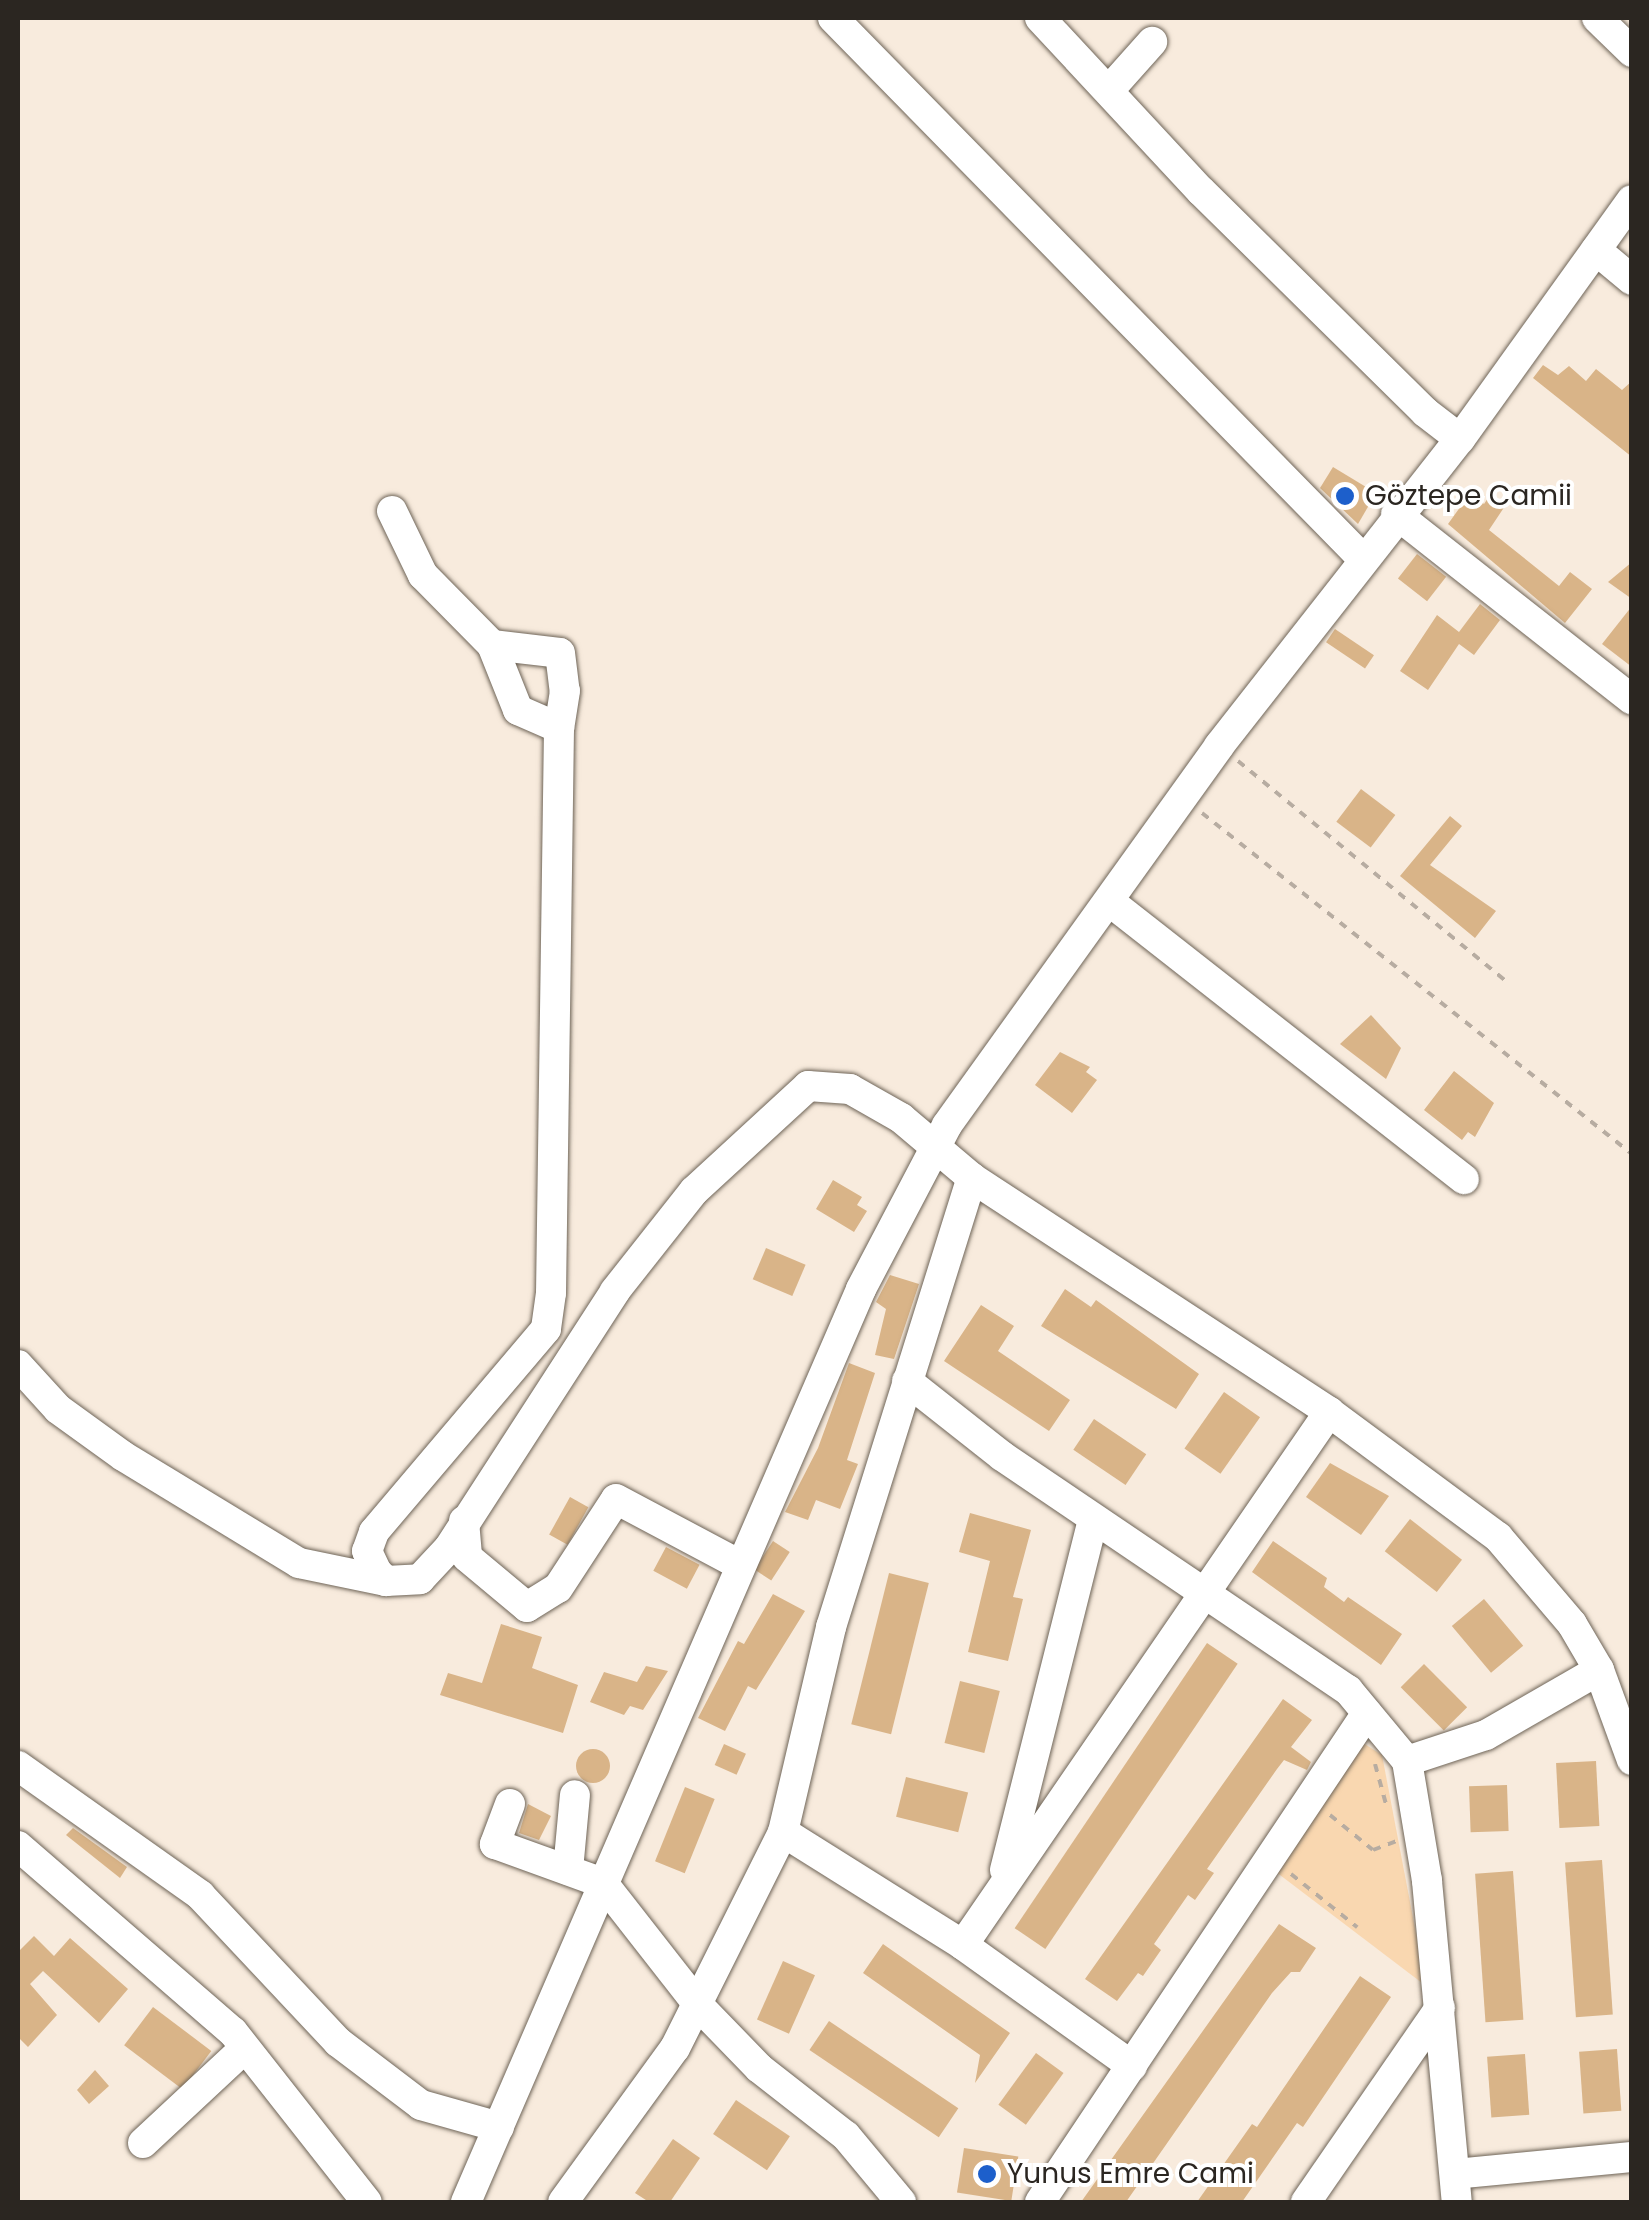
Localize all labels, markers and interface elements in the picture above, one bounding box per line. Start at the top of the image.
place label: Göztepe Camii [1365,479,1572,513]
marker: Göztepe Camii [1334,485,1356,507]
place label: Yunus Emre Cami [1007,2157,1254,2191]
marker: Yunus Emre Cami [976,2163,998,2185]

